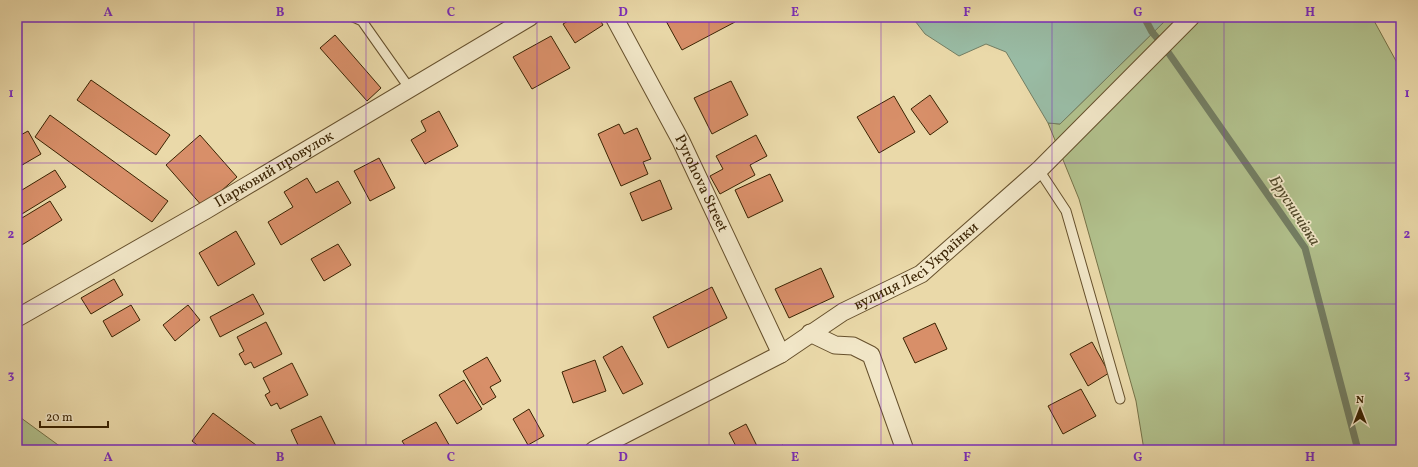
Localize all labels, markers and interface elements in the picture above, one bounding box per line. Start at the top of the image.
text: A [103,4,113,22]
text: B [276,4,285,22]
text: C [447,4,455,22]
text: D [618,4,628,22]
text: E [791,4,799,22]
text: F [963,4,971,22]
text: G [1133,4,1143,22]
text: H [1305,4,1315,22]
text: 1 [8,85,14,103]
text: 1 [1404,85,1410,103]
street label: Парковий провулок [210,126,338,213]
street label: Pyrohova Street [669,131,733,236]
water label: Брусничівка [1263,172,1325,251]
street label: вулиця Лесі Українки [850,217,983,316]
text: 2 [8,226,15,244]
text: 2 [1404,226,1411,244]
text: 3 [8,367,15,385]
text: 3 [1404,367,1411,385]
north arrow [1340,389,1380,429]
text: N [1356,393,1364,408]
scale bar [40,403,108,429]
text: 20 m [46,410,73,426]
text: A [103,449,113,467]
text: B [276,449,285,467]
text: C [447,449,455,467]
text: D [618,449,628,467]
text: E [791,449,799,467]
text: F [963,449,971,467]
text: G [1133,449,1143,467]
text: H [1305,449,1315,467]

